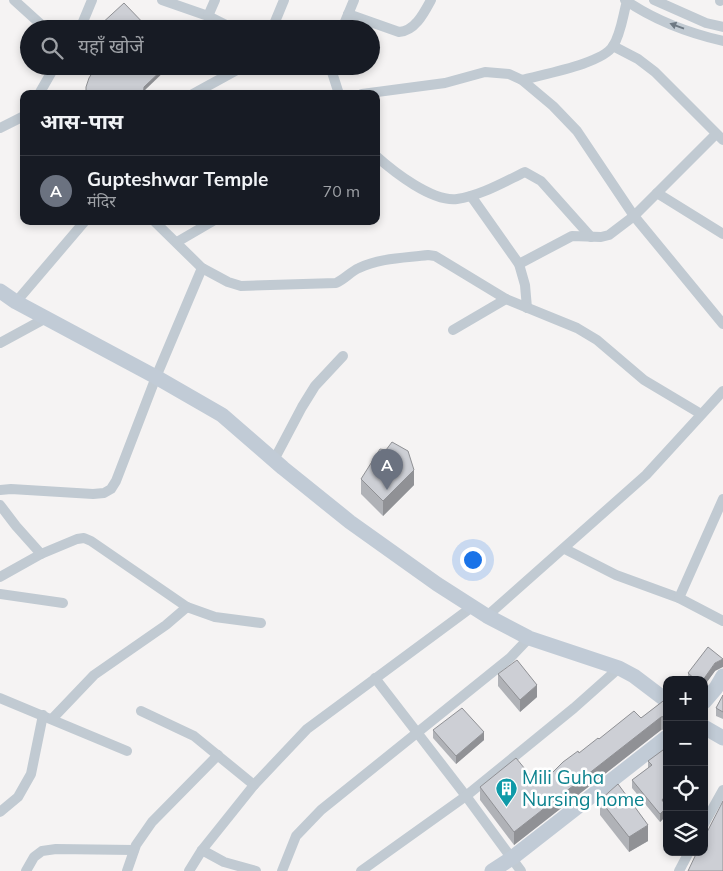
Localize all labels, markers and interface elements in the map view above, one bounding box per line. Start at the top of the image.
search box [20,20,380,75]
one-way arrow [669,22,684,29]
icon: search [38,34,66,62]
text: यहाँ खोजें [78,34,144,58]
text: आस-पास [40,108,123,134]
text: Gupteshwar Temple [87,167,268,191]
text: A [50,181,62,201]
text: 70 m [323,181,360,201]
text: मंदिर [87,191,116,211]
pin: A [371,449,403,490]
your location [460,547,486,573]
map controls [663,676,708,856]
button: + [663,676,708,721]
button: − [663,721,708,766]
place label: Mili Guha Nursing home [522,765,644,811]
button: locate [663,766,708,811]
building icon: Mili Guha Nursing home [494,776,518,807]
button: layers [663,811,708,856]

